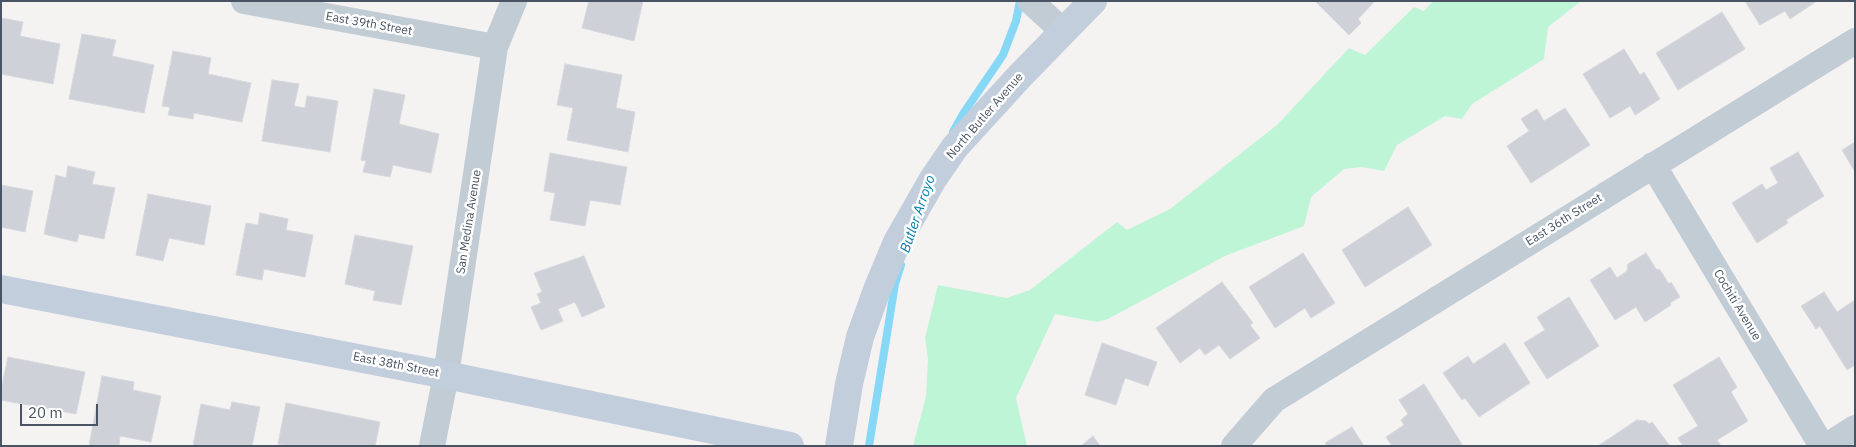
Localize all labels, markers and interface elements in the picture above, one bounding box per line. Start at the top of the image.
street label: East 39th Street [325,9,413,39]
street label: North Butler Avenue [944,70,1026,162]
street label: San Medina Avenue [454,169,484,275]
water label: Butler Arroyo [897,173,939,255]
street label: East 36th Street [1523,191,1605,249]
street label: Cochiti Avenue [1710,267,1764,343]
street label: East 38th Street [352,350,440,380]
scale bar [22,394,100,426]
text: 20 m [28,403,63,422]

